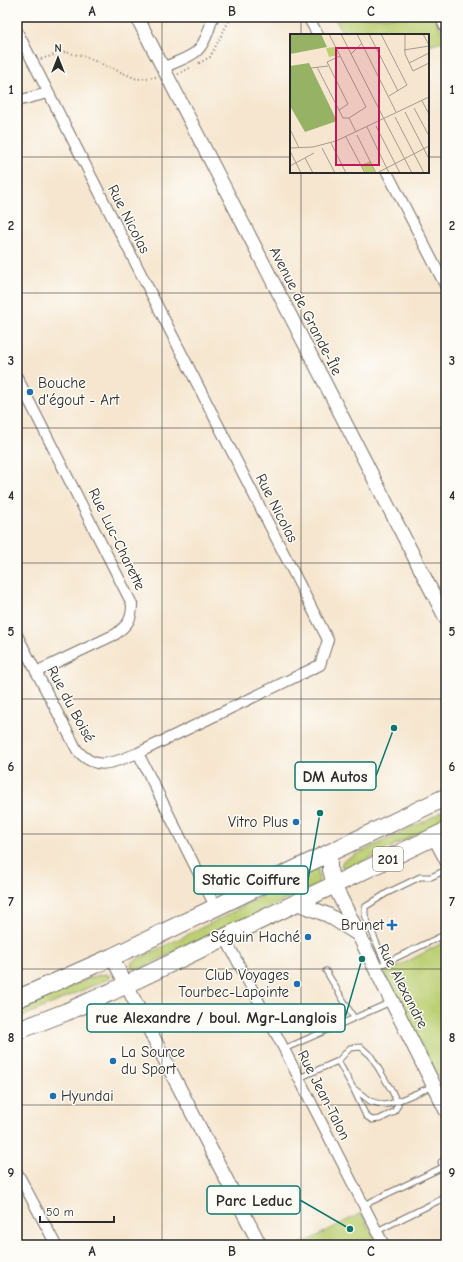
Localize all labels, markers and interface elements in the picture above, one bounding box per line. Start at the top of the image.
text: A [88,4,96,19]
text: B [228,4,236,19]
text: C [367,4,375,19]
inset map [290,34,429,173]
north arrow [38,38,78,78]
text: N [54,42,62,55]
text: 1 [8,82,14,97]
text: 1 [449,82,455,97]
street label: Rue Nicolas [104,182,154,256]
text: 2 [8,218,14,233]
text: 2 [449,218,455,233]
street label: Avenue de Grande-Île [266,243,347,379]
text: 3 [8,353,14,368]
text: 3 [449,353,455,368]
place label: Bouche d'égout - Art [38,374,120,409]
marker: Bouche d'égout - Art [25,387,35,397]
street label: Rue Nicolas [252,471,302,545]
street label: Rue Luc-Charette [85,485,150,593]
text: 4 [8,488,14,503]
text: 4 [449,488,455,503]
text: 5 [8,624,15,639]
text: 5 [449,624,456,639]
street label: Rue du Boisé [43,663,99,746]
text: 6 [8,759,15,774]
text: 6 [449,759,456,774]
callout: DM Autos [295,762,376,790]
text: DM Autos [302,768,368,786]
place label: Vitro Plus [228,813,288,831]
marker: Vitro Plus [291,817,301,827]
road number: 201 [373,847,403,871]
callout: Static Coiffure [194,866,308,894]
text: Static Coiffure [202,871,300,889]
text: 7 [8,894,14,909]
text: 7 [449,894,455,909]
place label: Brunet [341,916,385,934]
marker: Brunet [387,920,397,930]
place label: Séguin Haché [211,928,300,946]
marker: Séguin Haché [303,932,313,942]
street label: Rue Alexandre [374,941,432,1032]
place label: Club Voyages Tourbec-Lapointe [178,966,289,1001]
marker: Club Voyages Tourbec-Lapointe [292,979,302,989]
callout: rue Alexandre / boul. Mgr-Langlois [87,1004,345,1032]
text: rue Alexandre / boul. Mgr-Langlois [95,1009,337,1027]
text: 8 [8,1030,14,1045]
text: 8 [449,1030,455,1045]
place label: La Source du Sport [121,1043,186,1078]
street label: Rue Jean-Talon [294,1047,354,1143]
marker: La Source du Sport [108,1056,118,1066]
place label: Hyundai [61,1087,114,1105]
marker: Hyundai [48,1091,58,1101]
text: 9 [8,1165,15,1180]
text: 9 [449,1165,456,1180]
callout: Parc Leduc [207,1186,300,1214]
text: Parc Leduc [216,1192,293,1210]
scale bar [40,1198,114,1224]
text: 50 m [46,1205,74,1219]
text: A [88,1244,96,1259]
text: B [228,1244,236,1259]
text: C [367,1244,375,1259]

